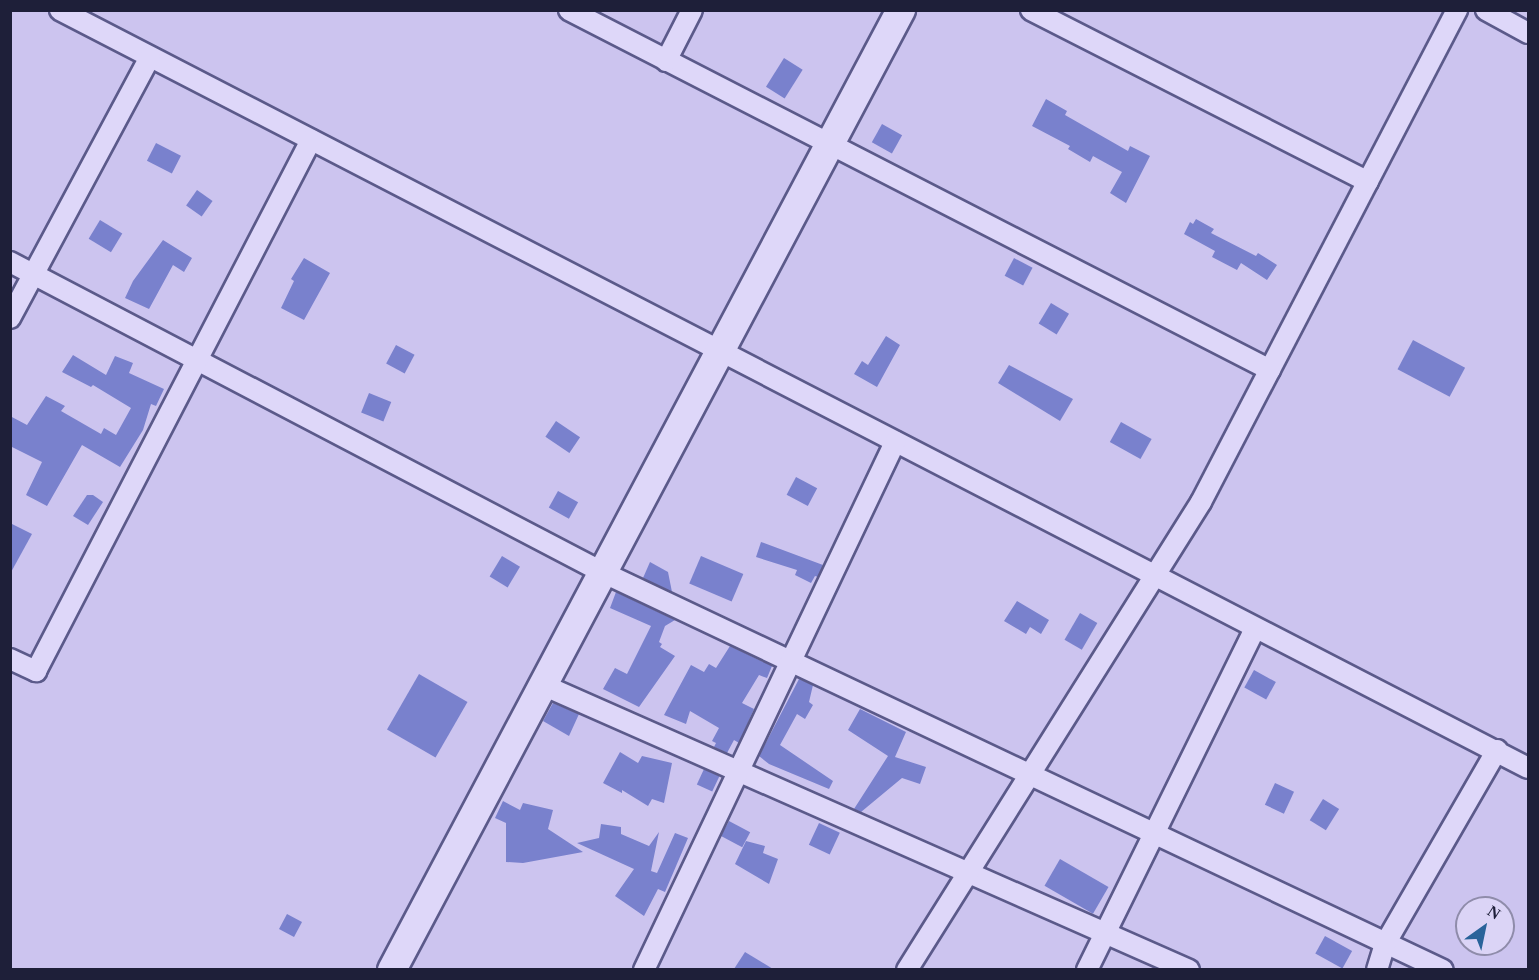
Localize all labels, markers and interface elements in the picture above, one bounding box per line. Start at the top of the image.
north arrow [1455,896,1515,956]
text: N [1485,902,1503,922]

